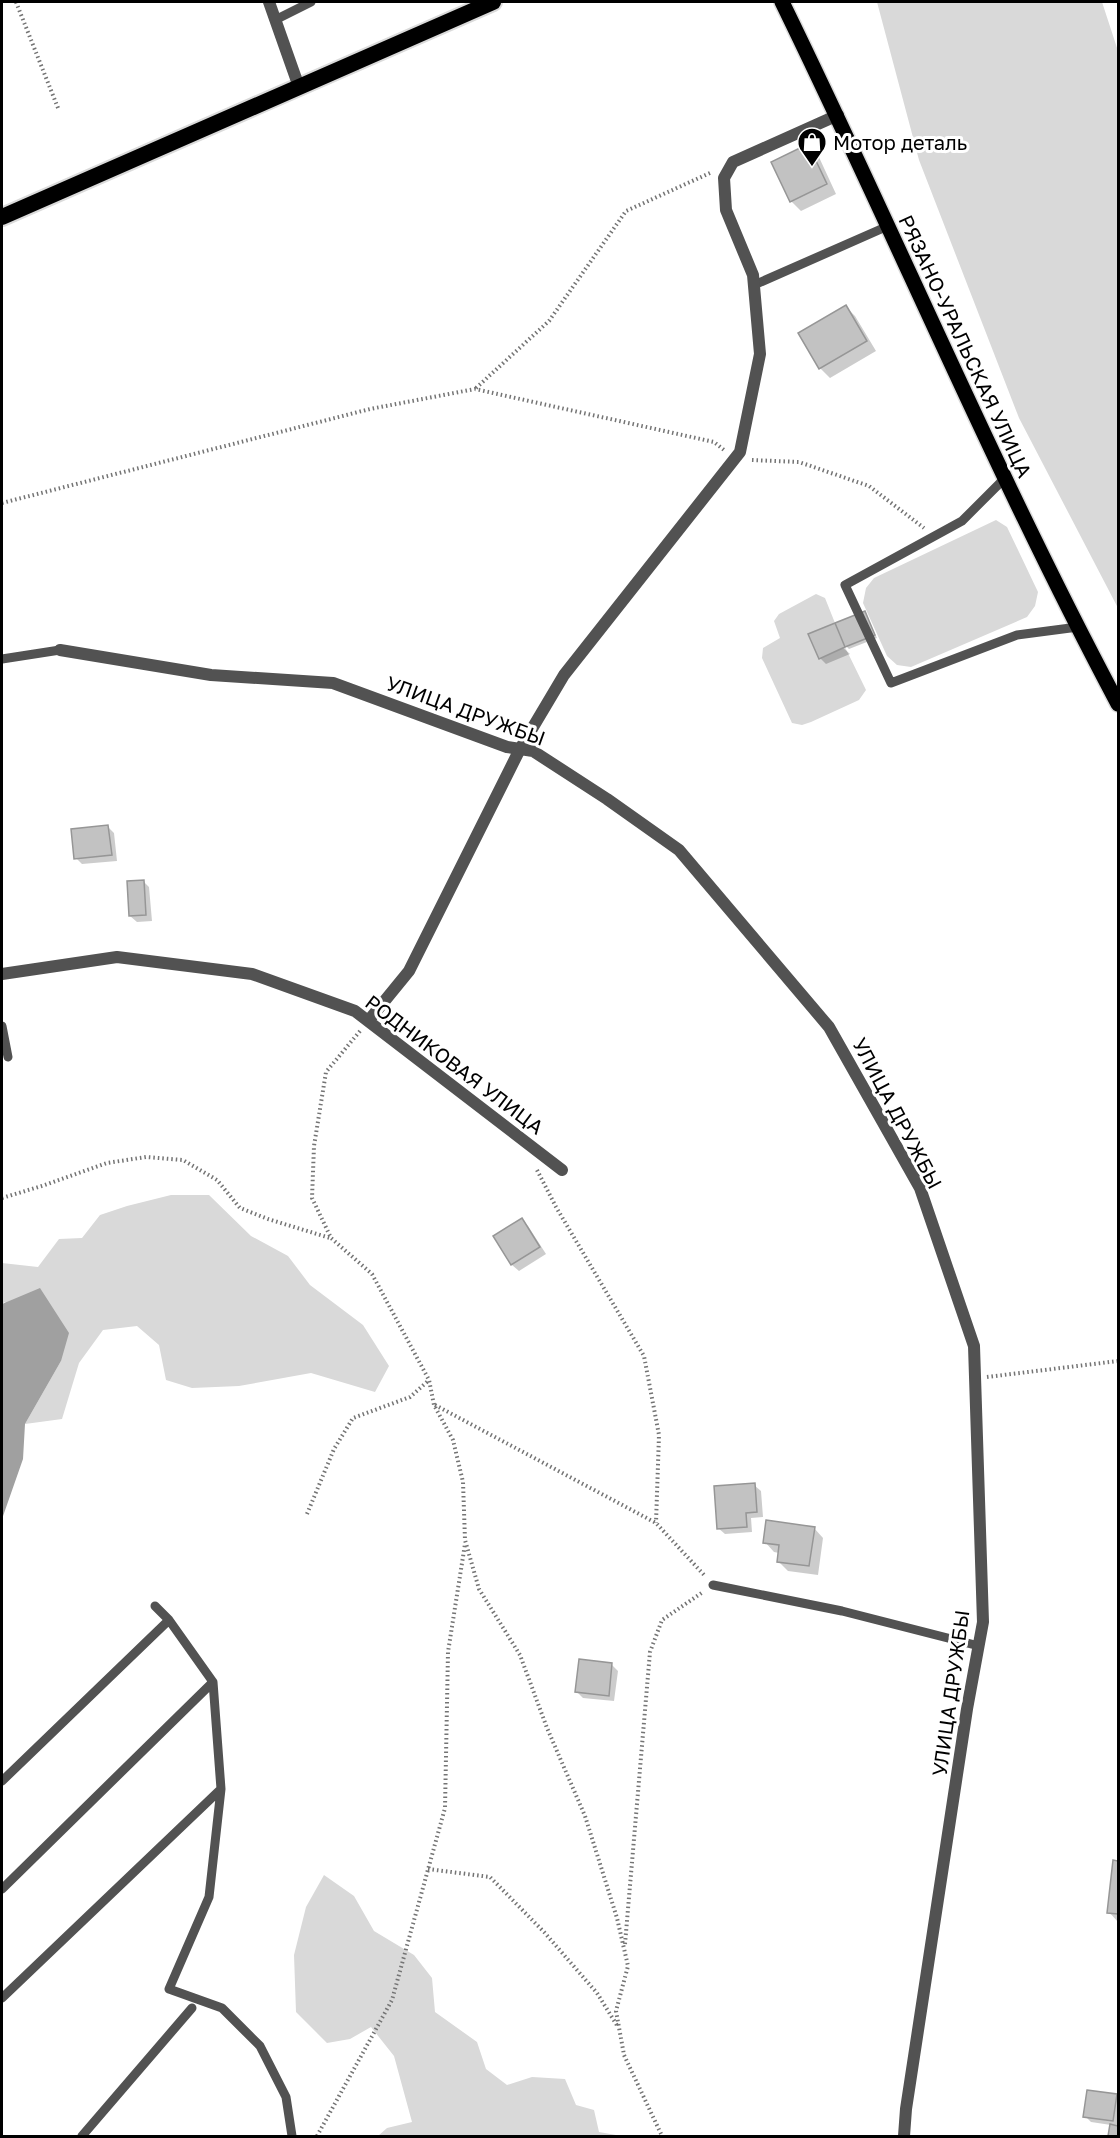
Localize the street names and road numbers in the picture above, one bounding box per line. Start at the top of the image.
street label: РЯЗАНО-УРАЛЬСКАЯ УЛИЦА [894,211,1038,481]
street label: УЛИЦА ДРУЖБЫ [383,670,549,750]
street label: РОДНИКОВАЯ УЛИЦА [361,989,549,1139]
street label: УЛИЦА ДРУЖБЫ [848,1033,948,1193]
street label: УЛИЦА ДРУЖБЫ [926,1608,974,1778]

